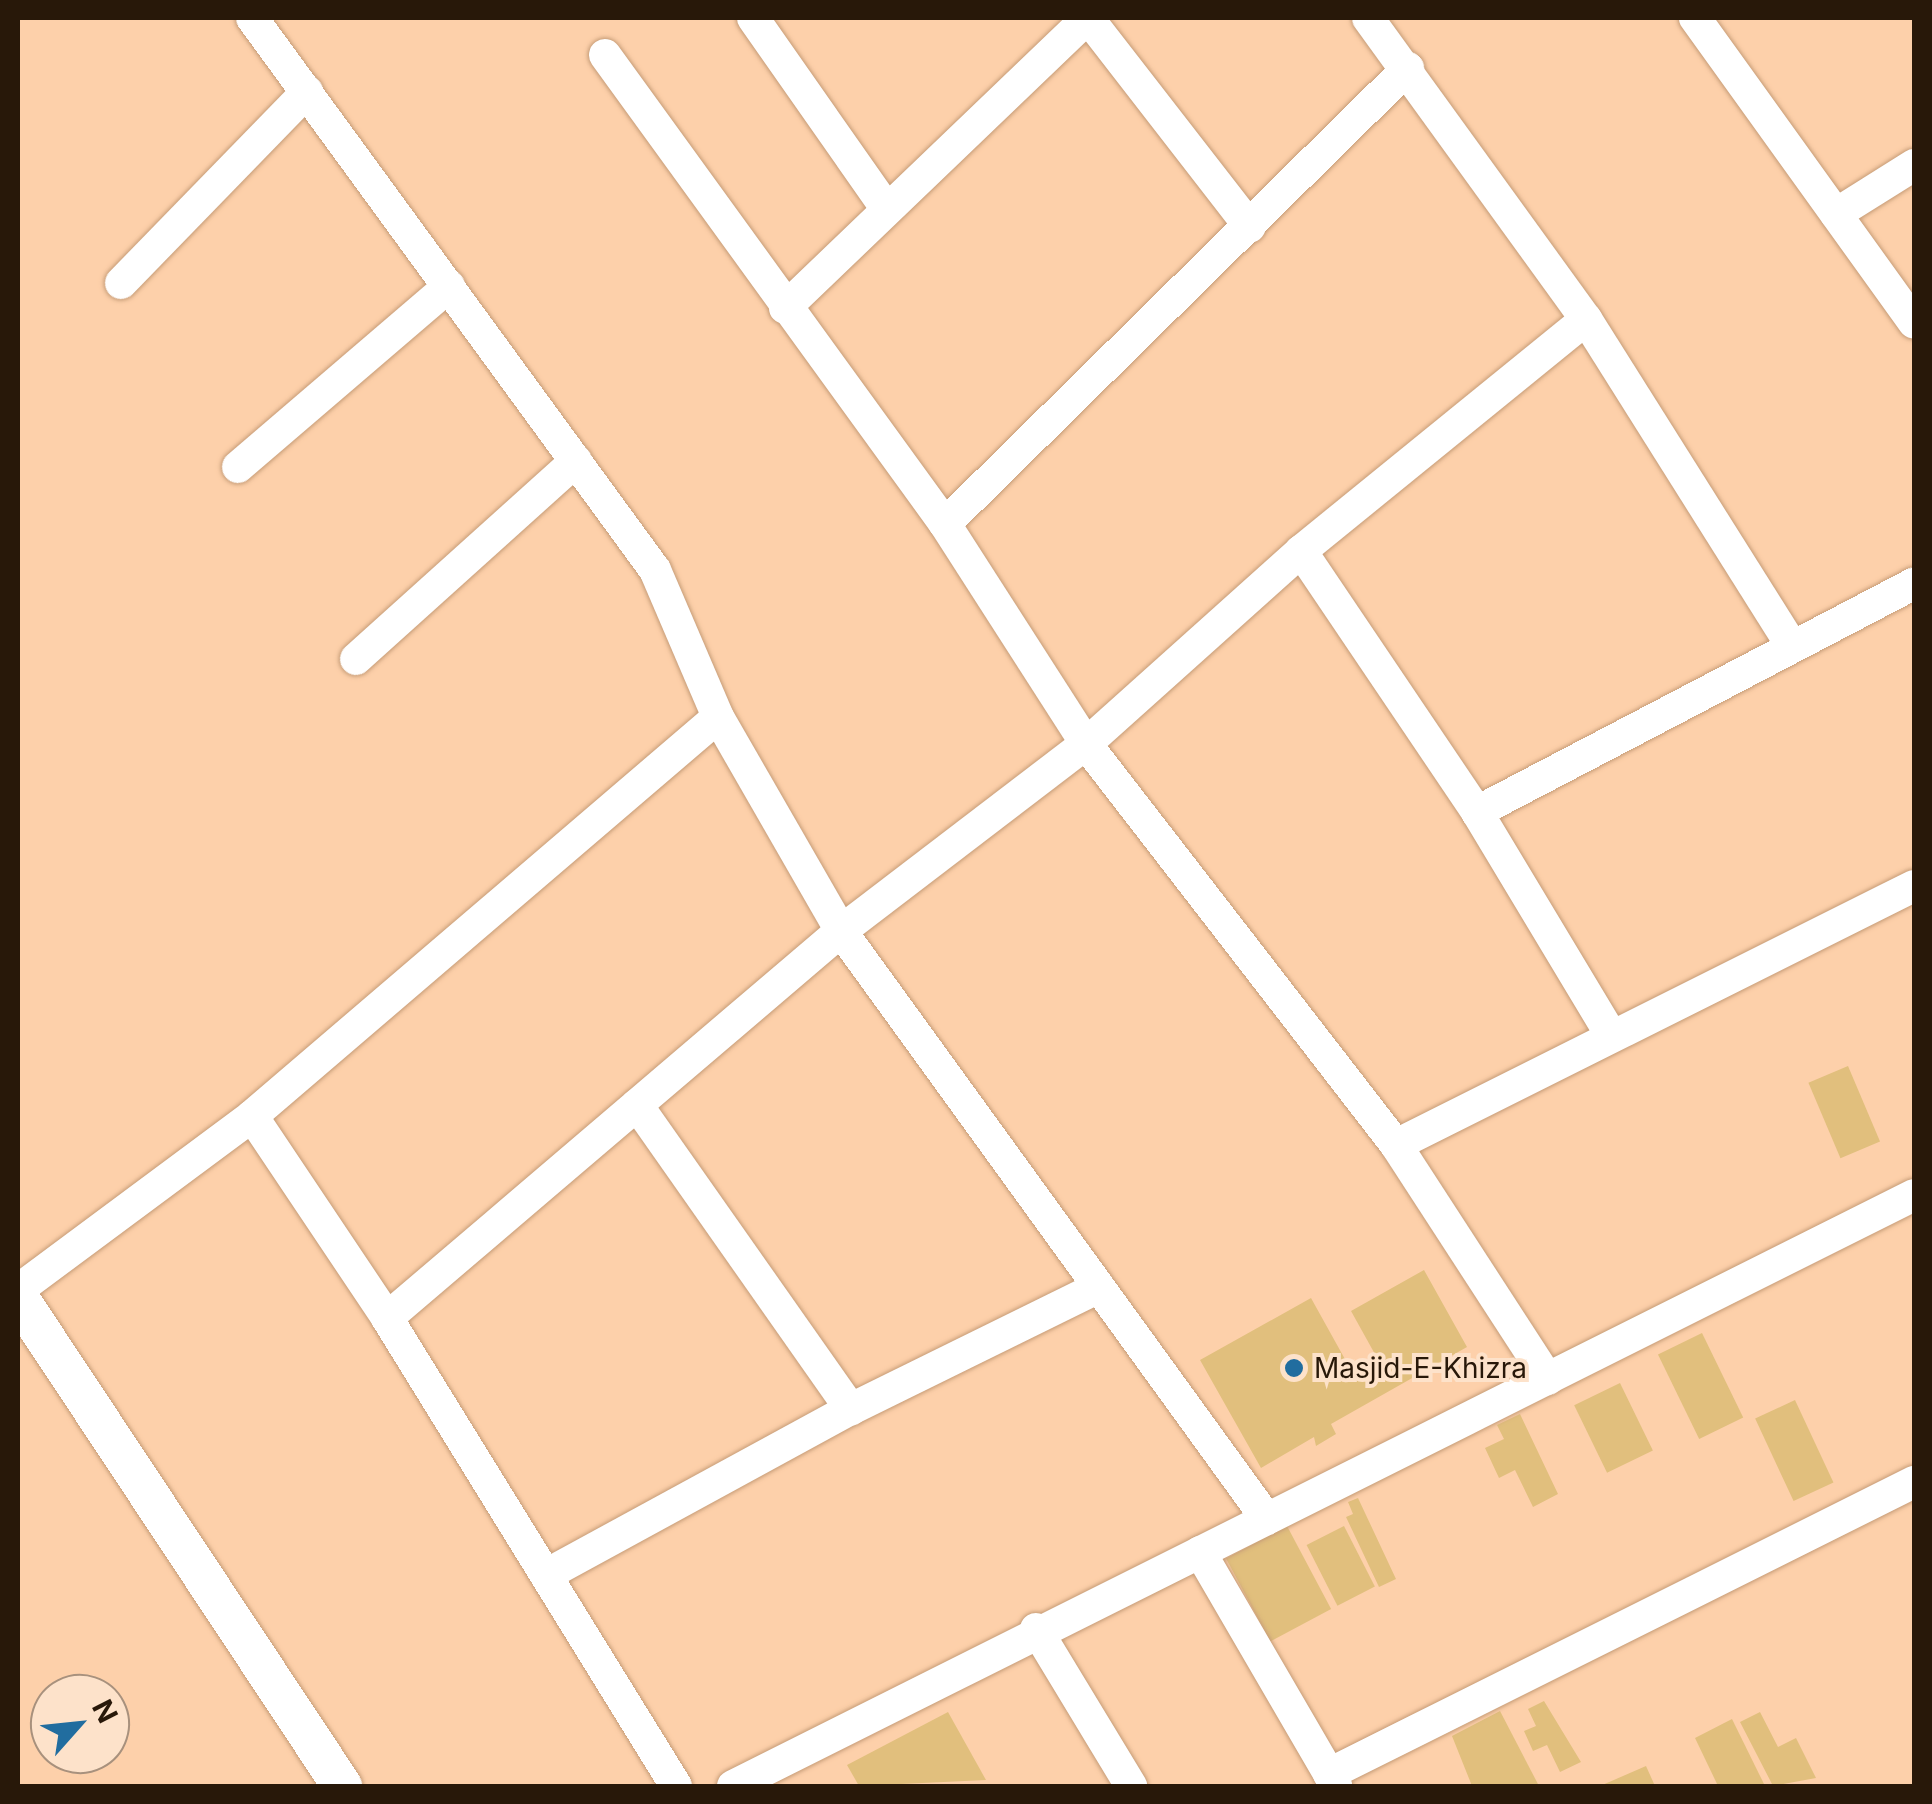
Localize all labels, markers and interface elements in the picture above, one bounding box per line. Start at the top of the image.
place label: Masjid-E-Khizra [1314,1351,1527,1385]
marker: Masjid-E-Khizra [1283,1357,1305,1379]
north arrow [30,1674,130,1774]
text: N [85,1694,125,1729]

